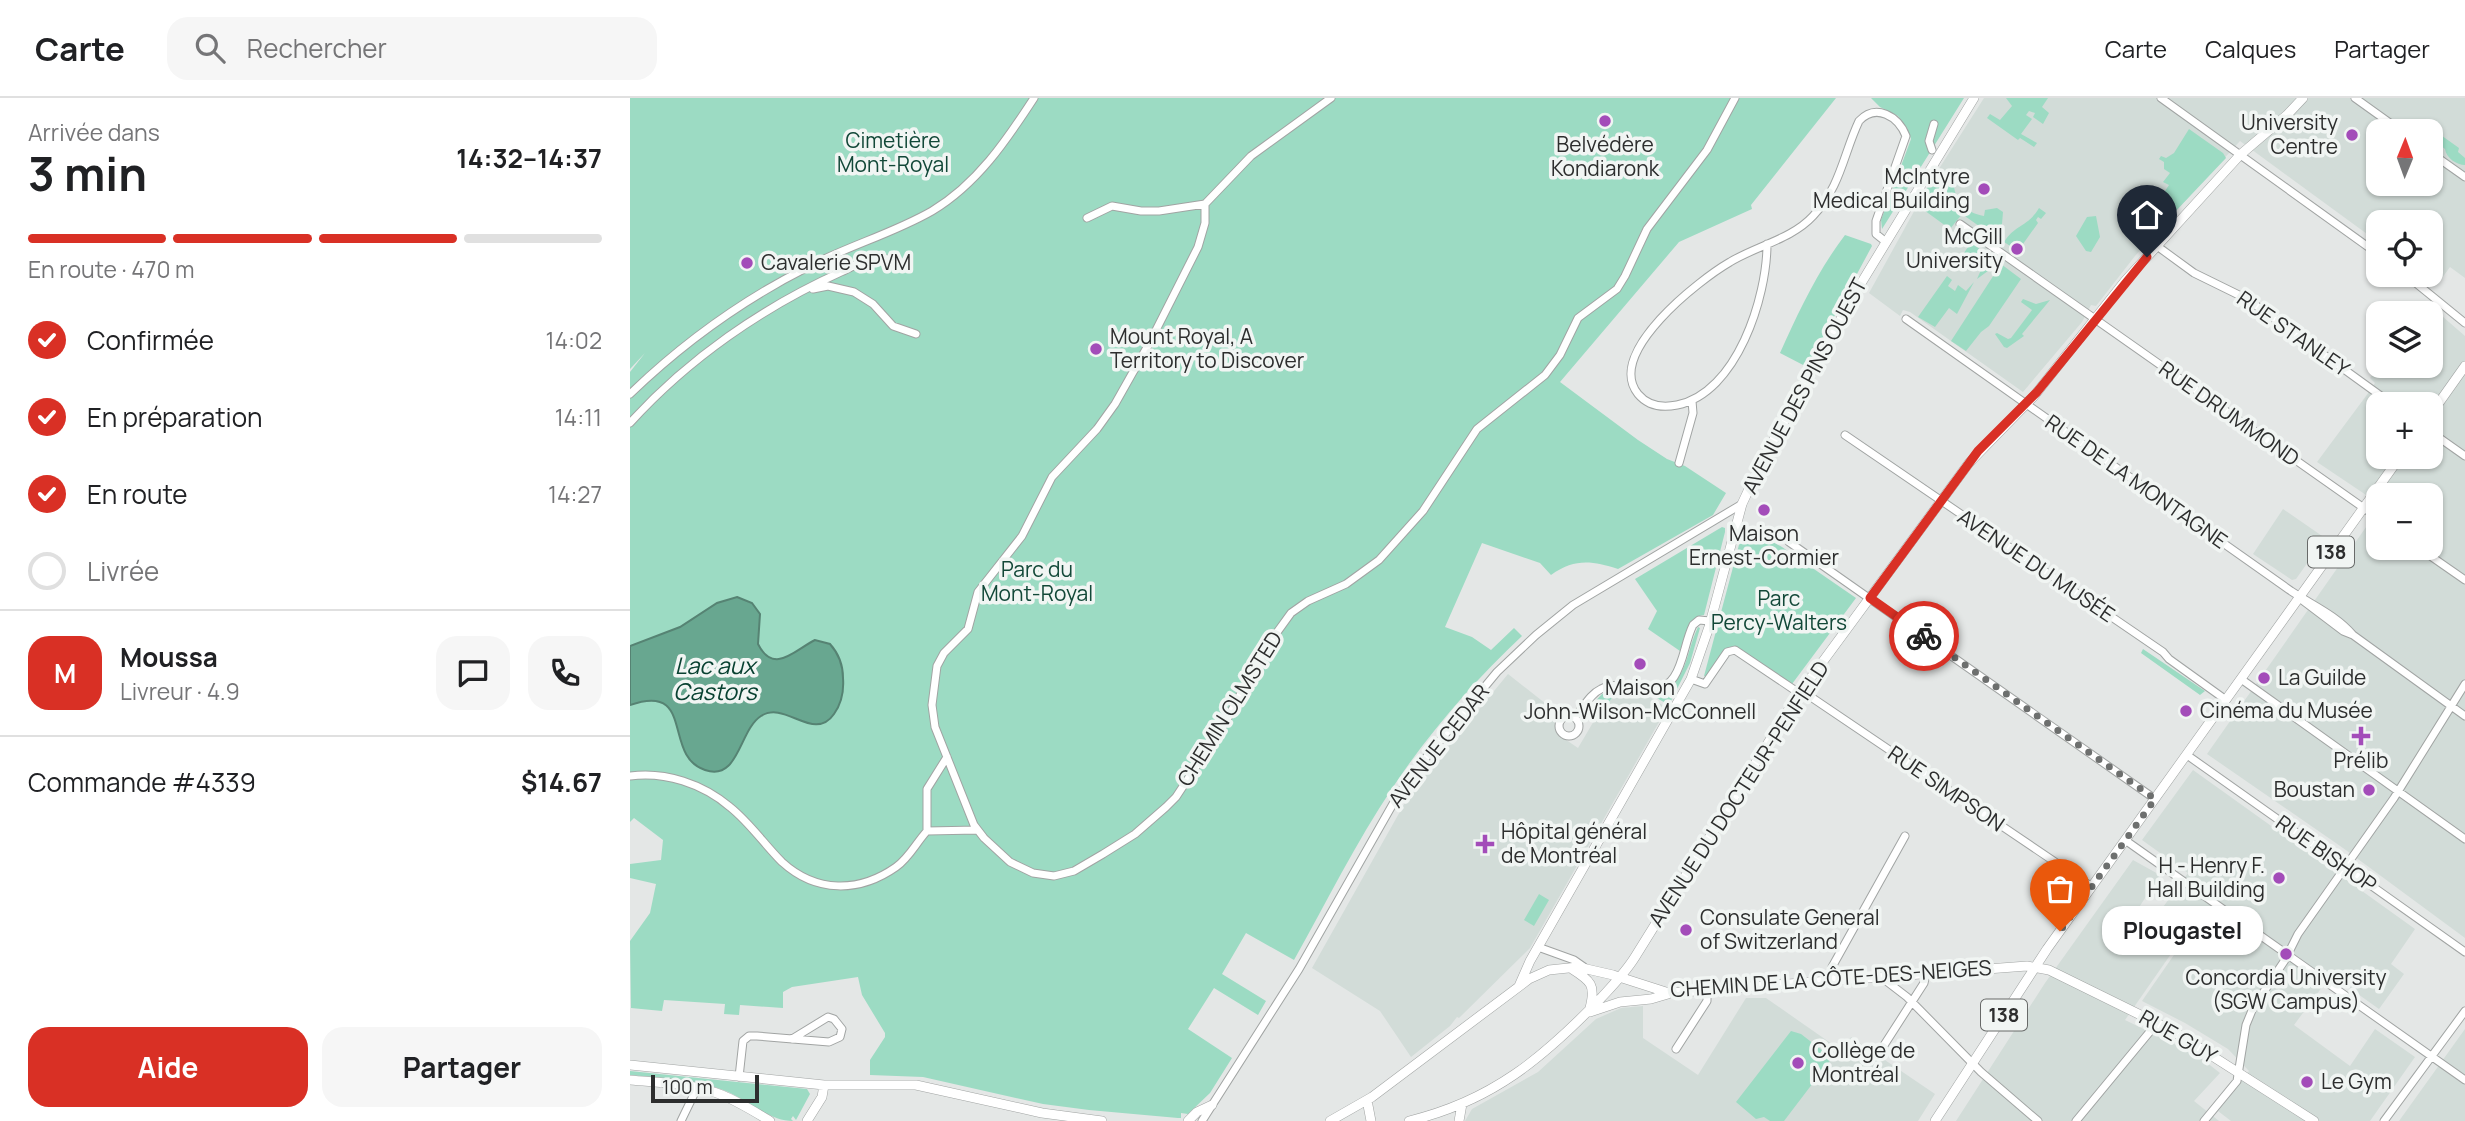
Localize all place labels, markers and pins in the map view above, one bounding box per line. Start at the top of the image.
place label: University Centre [2241,108,2338,160]
marker: Belvédère Kondiaronk [1597,113,1613,129]
marker: University Centre [2344,127,2360,143]
place label: Belvédère Kondiaronk [1551,130,1660,182]
place label: McIntyre Medical Building [1813,162,1970,214]
marker: McIntyre Medical Building [1976,181,1992,197]
pin [2117,185,2177,257]
place label: McGill University [1906,222,2003,274]
marker: McGill University [2009,241,2025,257]
place label: Cavalerie SPVM [761,248,911,276]
marker: Cavalerie SPVM [739,255,755,271]
place label: Mount Royal, A Territory to Discover [1110,322,1305,374]
marker: Mount Royal, A Territory to Discover [1088,341,1104,357]
marker: Maison Ernest-Cormier [1756,502,1772,518]
place label: Maison Ernest-Cormier [1689,519,1839,571]
marker: Maison John-Wilson-McConnell [1632,656,1648,672]
place label: La Guilde [2278,663,2366,691]
marker: La Guilde [2256,670,2272,686]
place label: Maison John-Wilson-McConnell [1524,673,1756,725]
place label: Cinéma du Musée [2200,696,2373,724]
marker: Cinéma du Musée [2178,703,2194,719]
marker: Prélib [2351,726,2371,746]
place label: Prélib [2334,746,2388,774]
place label: Boustan [2274,775,2355,803]
marker: Boustan [2361,782,2377,798]
place label: Hôpital général de Montréal [1501,817,1647,869]
marker: Hôpital général de Montréal [1475,834,1495,854]
place label: H - Henry F. Hall Building [2148,851,2265,903]
pin [2030,859,2090,931]
marker: H - Henry F. Hall Building [2271,870,2287,886]
place label: Consulate General of Switzerland [1700,903,1880,955]
callout: Plougastel [2102,906,2263,956]
marker: Consulate General of Switzerland [1678,922,1694,938]
marker: Concordia University (SGW Campus) [2278,946,2294,962]
place label: Concordia University (SGW Campus) [2185,963,2387,1015]
place label: Collège de Montréal [1812,1036,1915,1088]
marker: Collège de Montréal [1790,1055,1806,1071]
place label: Le Gym [2321,1067,2392,1095]
marker: Le Gym [2299,1074,2315,1090]

